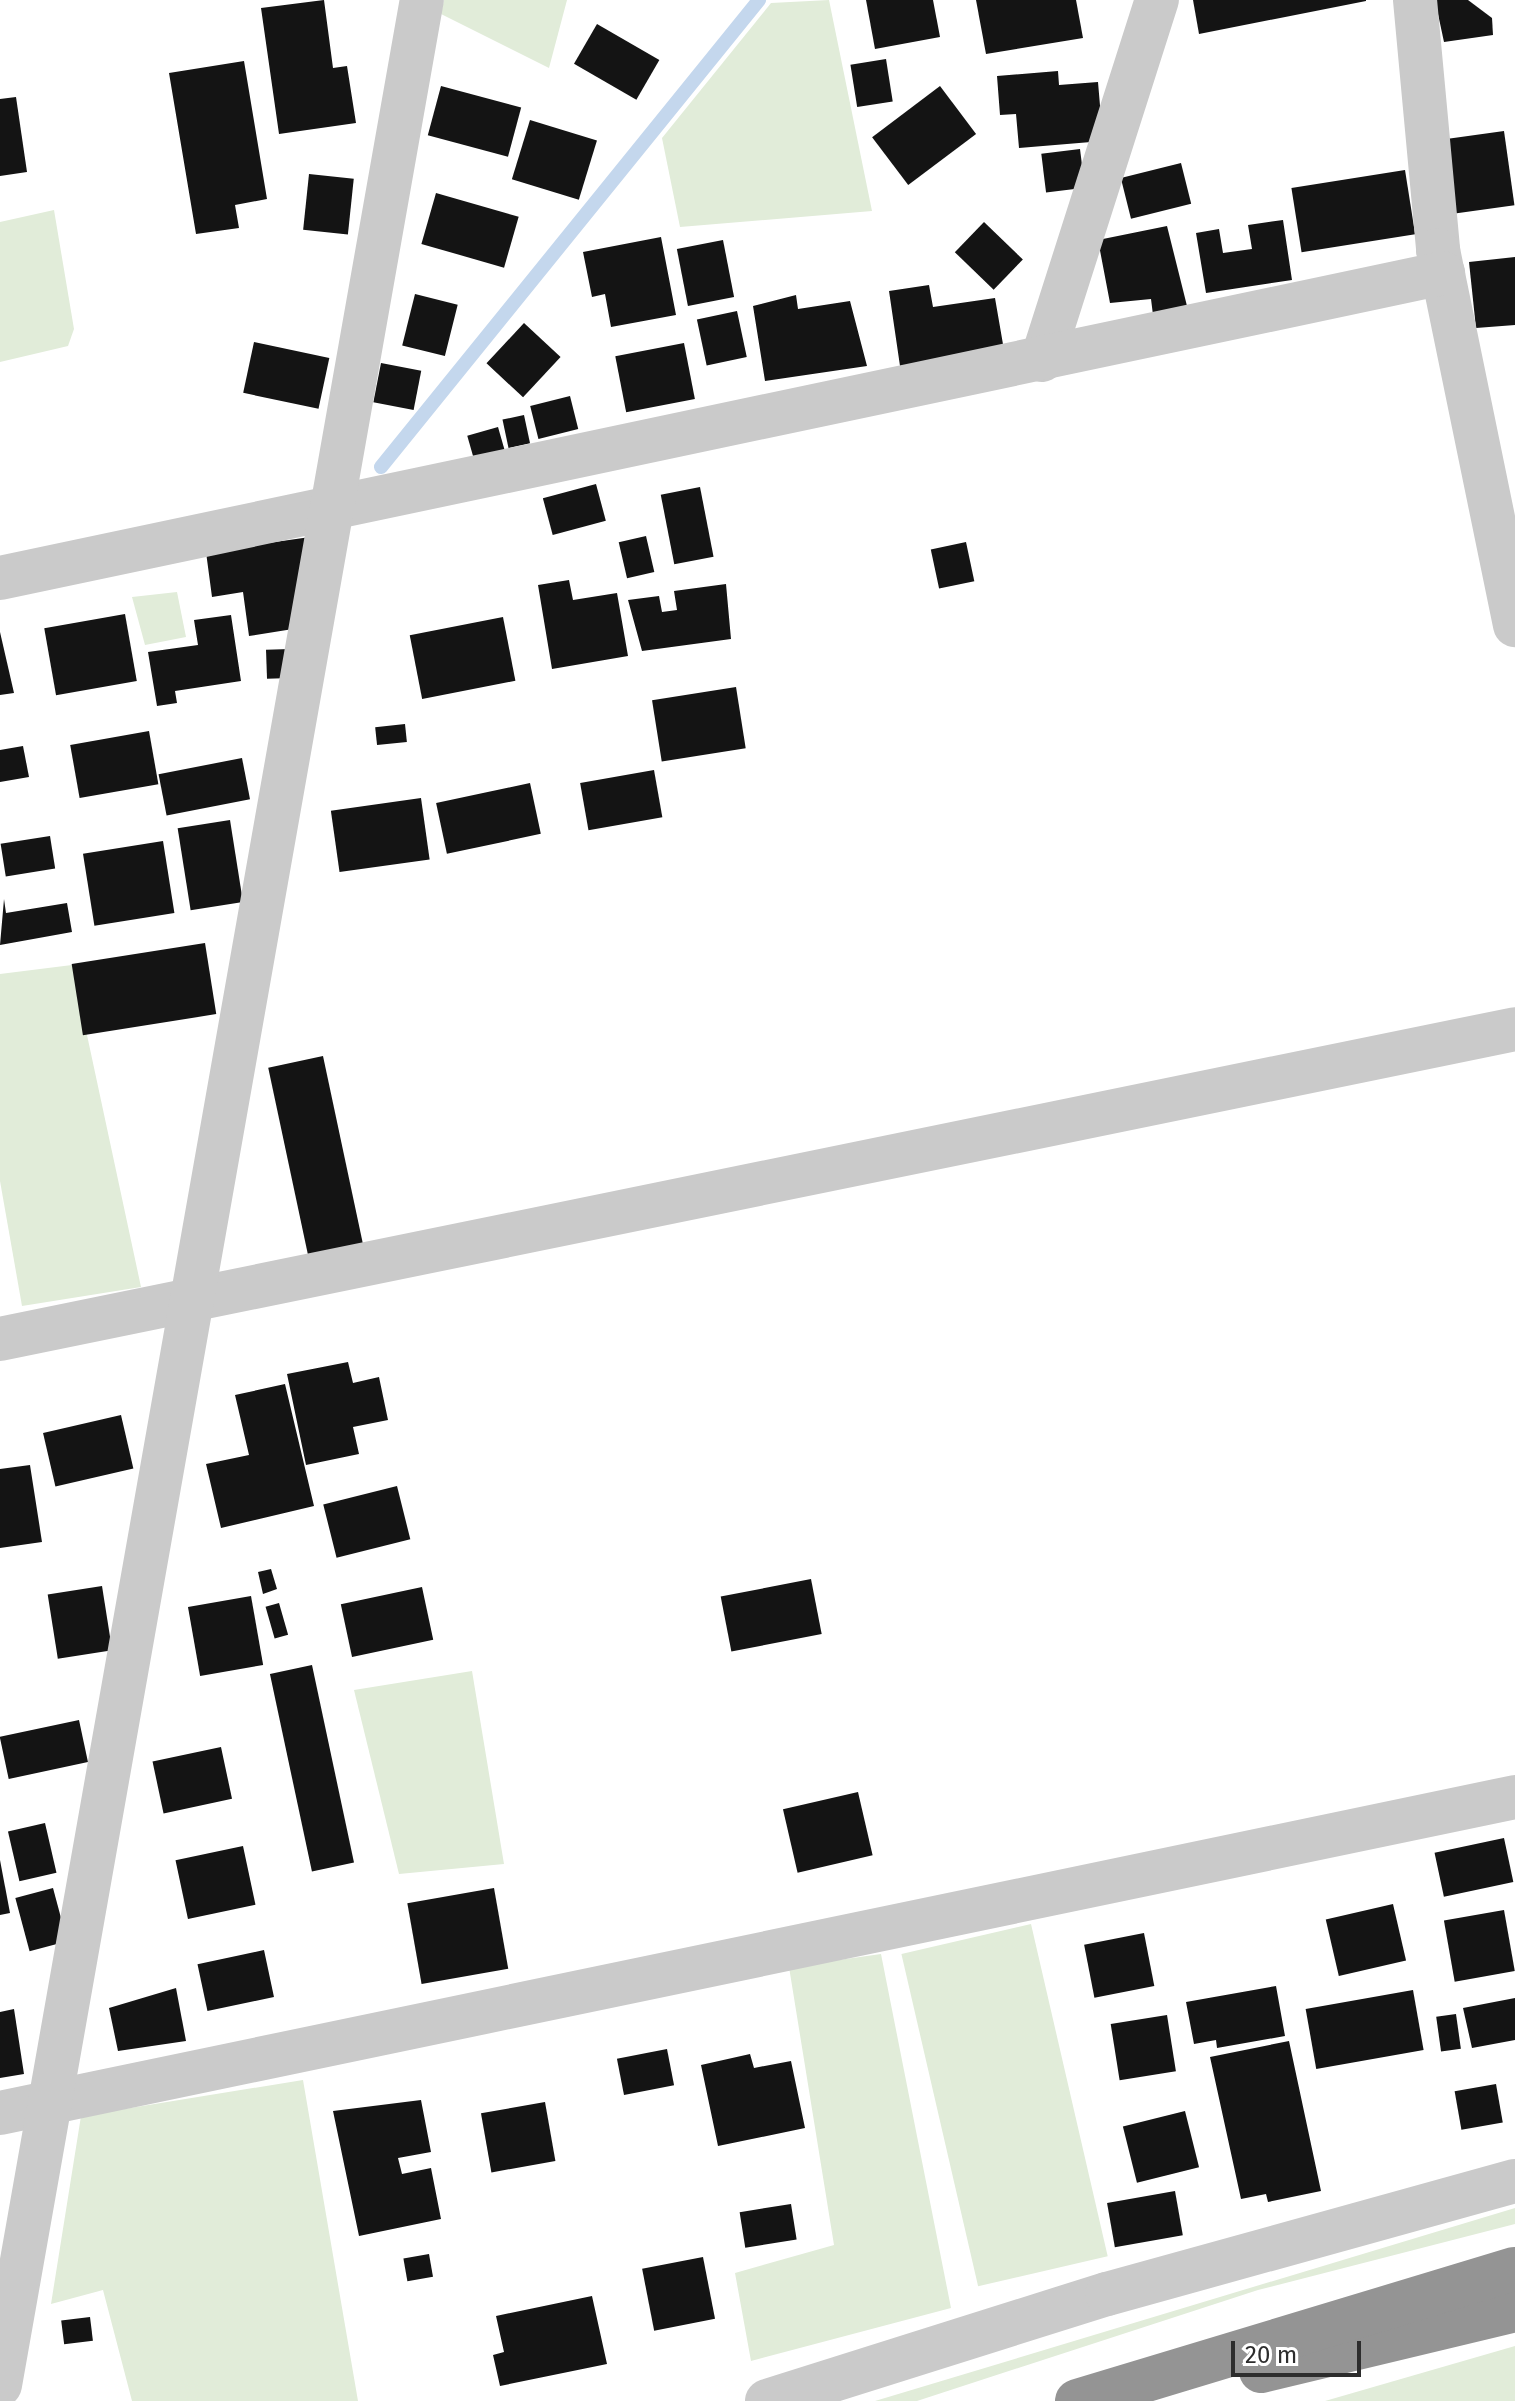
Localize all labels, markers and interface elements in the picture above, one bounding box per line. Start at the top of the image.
scale bar [1235,2325,1365,2375]
text: 20 m [1245,2341,1297,2369]

